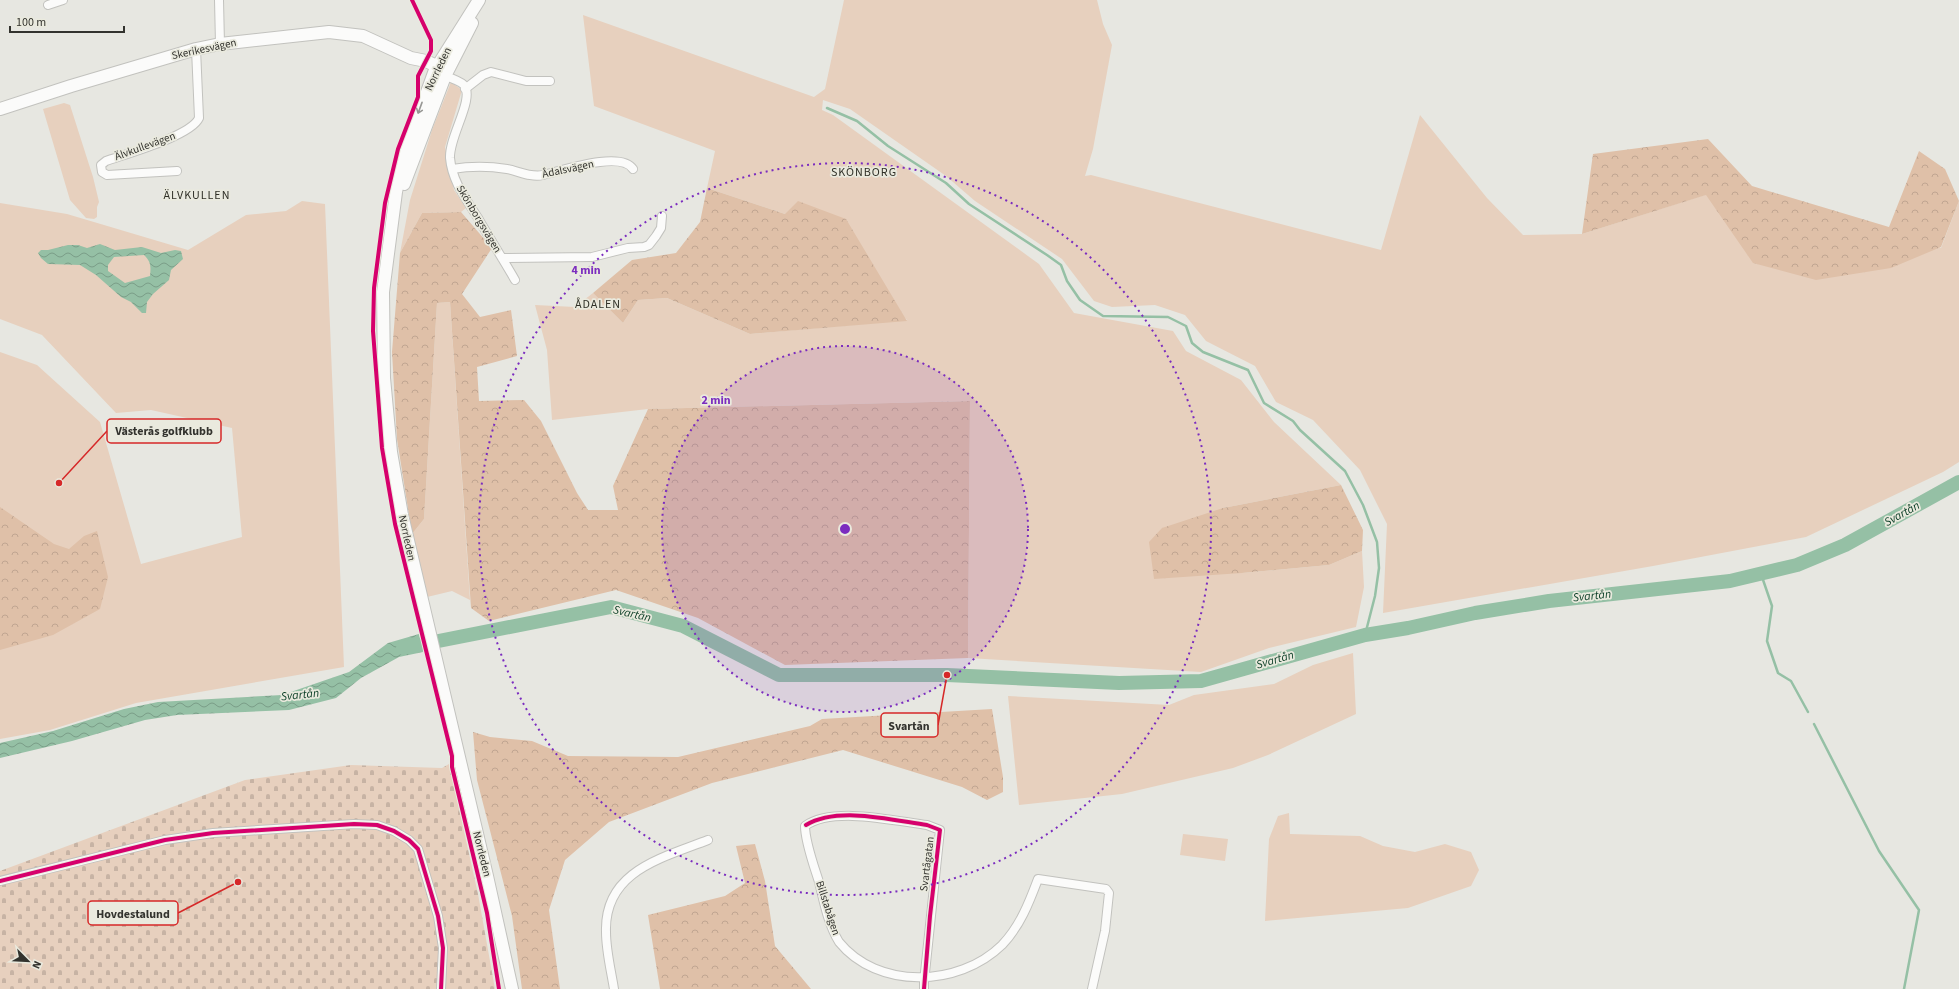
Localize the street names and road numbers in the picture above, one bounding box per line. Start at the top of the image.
street label: Skerikesvägen [170,35,238,63]
street label: Norrleden [421,45,455,93]
street label: Älvkullevägen [113,128,177,164]
street label: Ådalsvägen [541,156,595,182]
street label: Skönborgsvägen [453,182,505,256]
street label: Norrleden [395,514,419,562]
street label: Norrleden [469,830,495,878]
street label: Svartågatan [916,836,938,892]
street label: Billstabågen [812,879,844,937]

